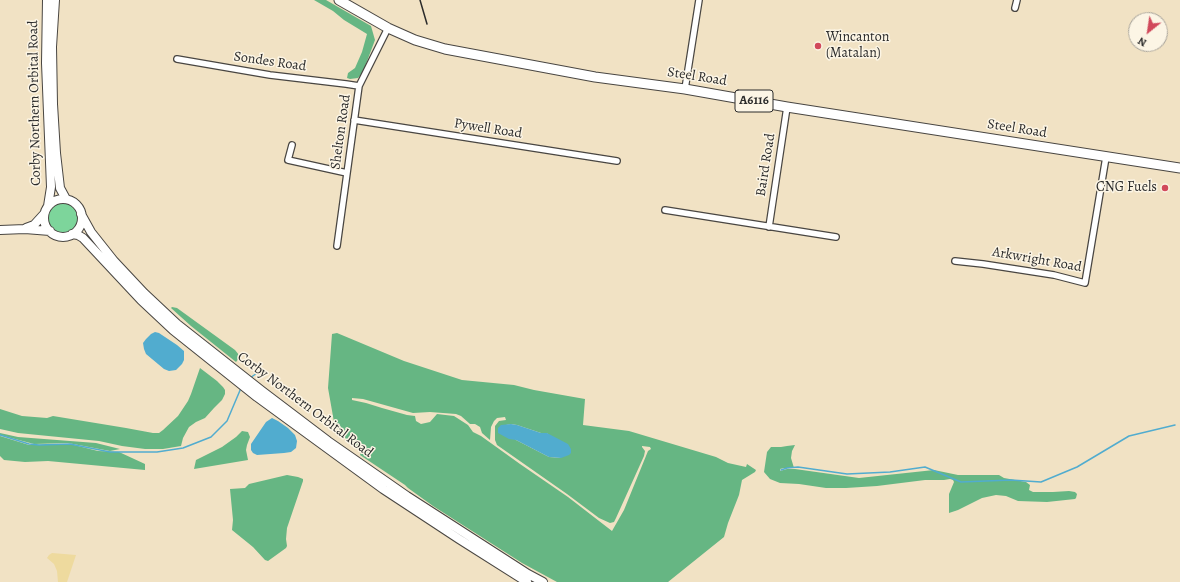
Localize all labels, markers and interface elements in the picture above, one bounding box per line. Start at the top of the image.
north arrow [1128,12,1168,52]
street label: Corby Northern Orbital Road [25,20,45,186]
place label: Wincanton (Matalan) [826,30,889,62]
text: N [1135,33,1149,50]
marker: Wincanton (Matalan) [813,41,823,51]
street label: Sondes Road [233,49,307,75]
street label: Steel Road [666,64,728,90]
road number: A6116 [735,90,773,112]
street label: Shelton Road [327,93,355,171]
street label: Pywell Road [453,115,523,143]
street label: Steel Road [986,116,1048,142]
street label: Baird Road [753,132,779,198]
place label: CNG Fuels [1096,180,1157,196]
marker: CNG Fuels [1160,183,1170,193]
street label: Arkwright Road [991,244,1083,276]
street label: Corby Northern Orbital Road [234,348,376,462]

